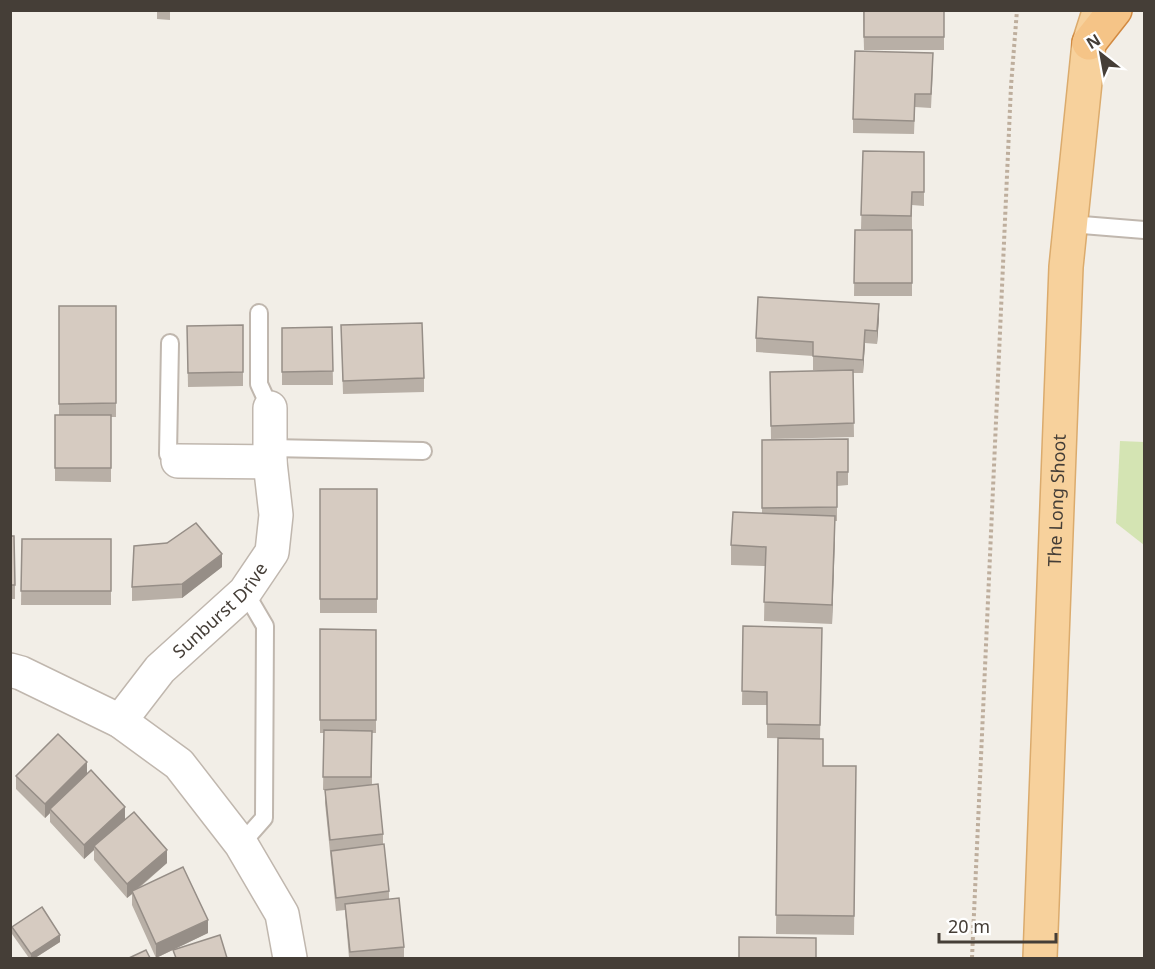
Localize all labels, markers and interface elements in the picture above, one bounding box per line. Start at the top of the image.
north arrow [1071,24,1131,84]
text: N [1082,28,1105,54]
street label: The Long Shoot [1042,433,1071,567]
street label: Sunburst Drive [167,558,272,663]
scale bar [939,906,1056,944]
text: 20 m [948,914,990,938]

